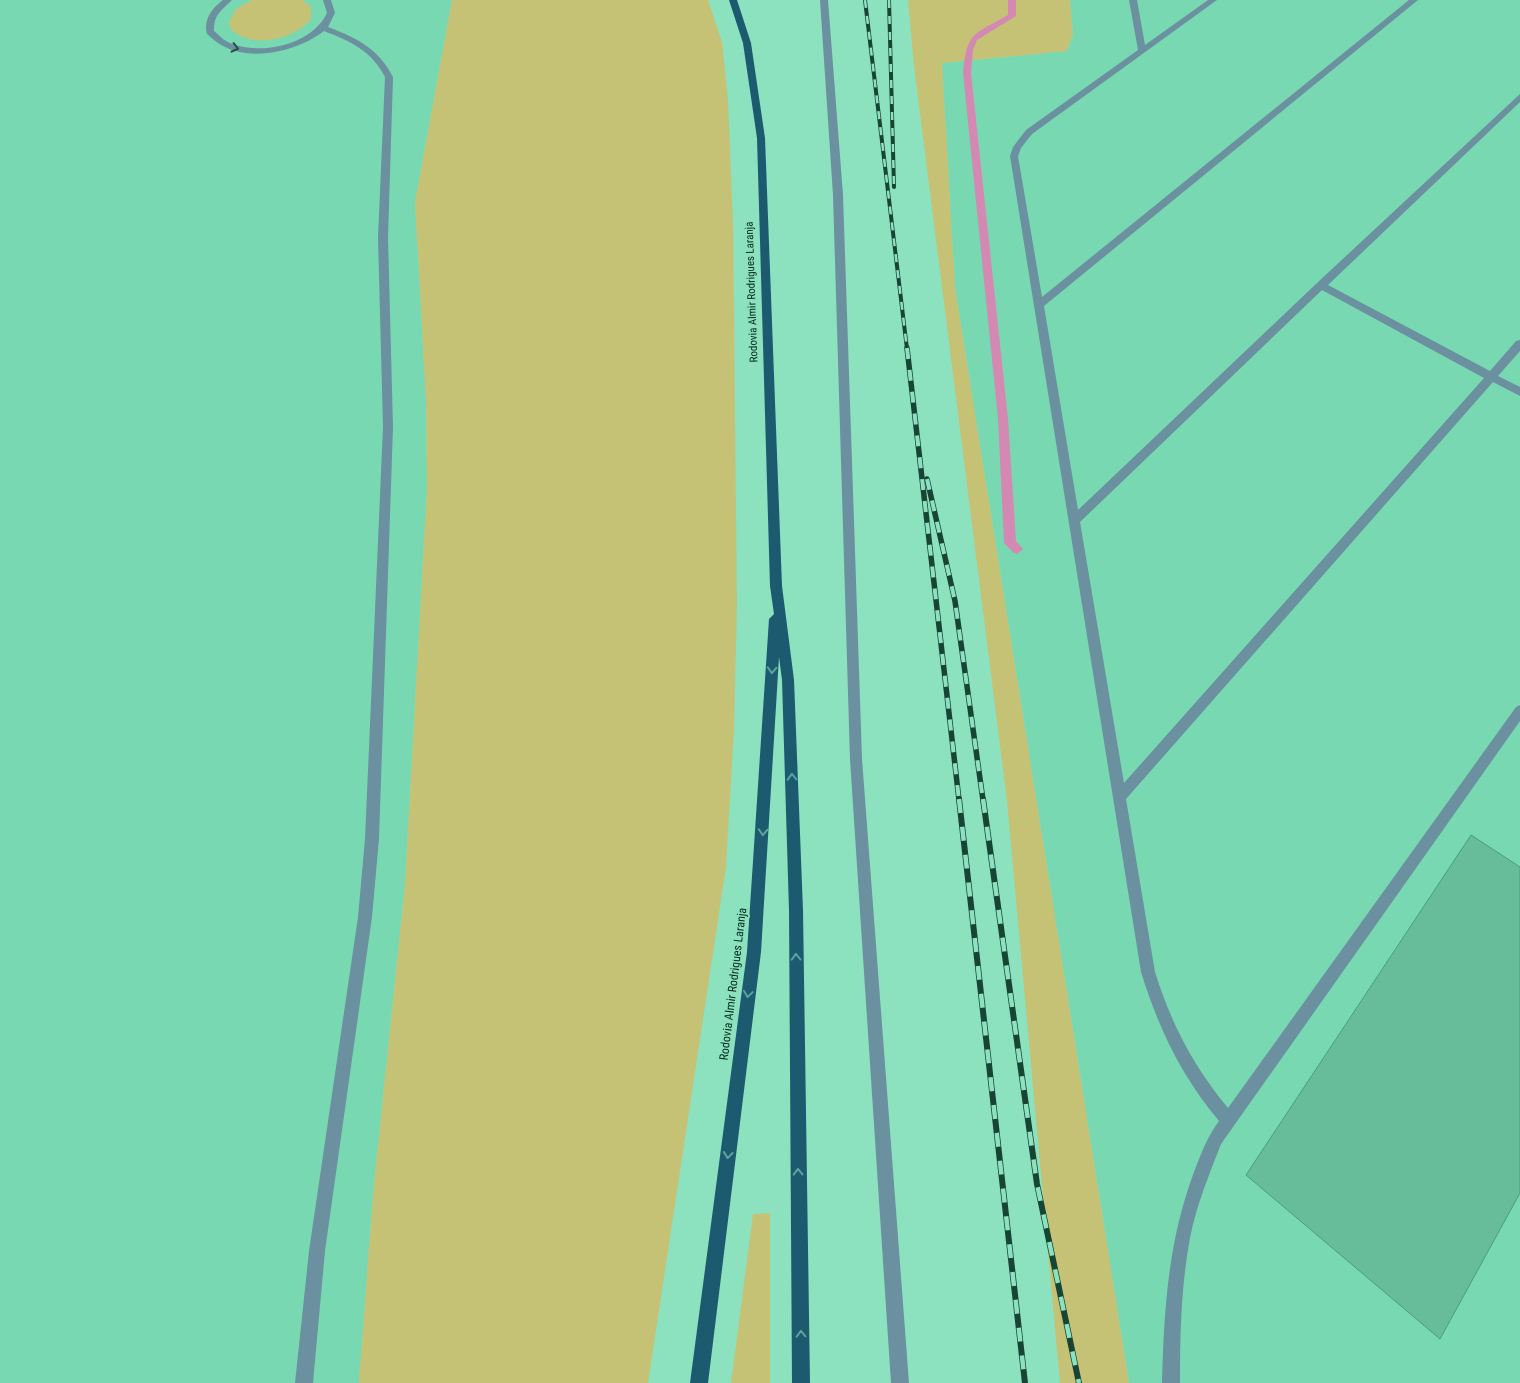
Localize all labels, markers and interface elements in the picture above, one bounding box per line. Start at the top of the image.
one-way arrow [231,42,240,53]
street label: Rodovia Almir Rodrigues Laranja [743,221,760,363]
one-way arrow [766,666,777,674]
one-way arrow [787,773,797,780]
one-way arrow [757,828,768,836]
street label: Rodovia Almir Rodrigues Laranja [717,907,749,1061]
one-way arrow [791,953,801,960]
one-way arrow [743,990,754,998]
one-way arrow [723,1151,734,1159]
one-way arrow [793,1168,803,1176]
one-way arrow [795,1330,806,1338]

